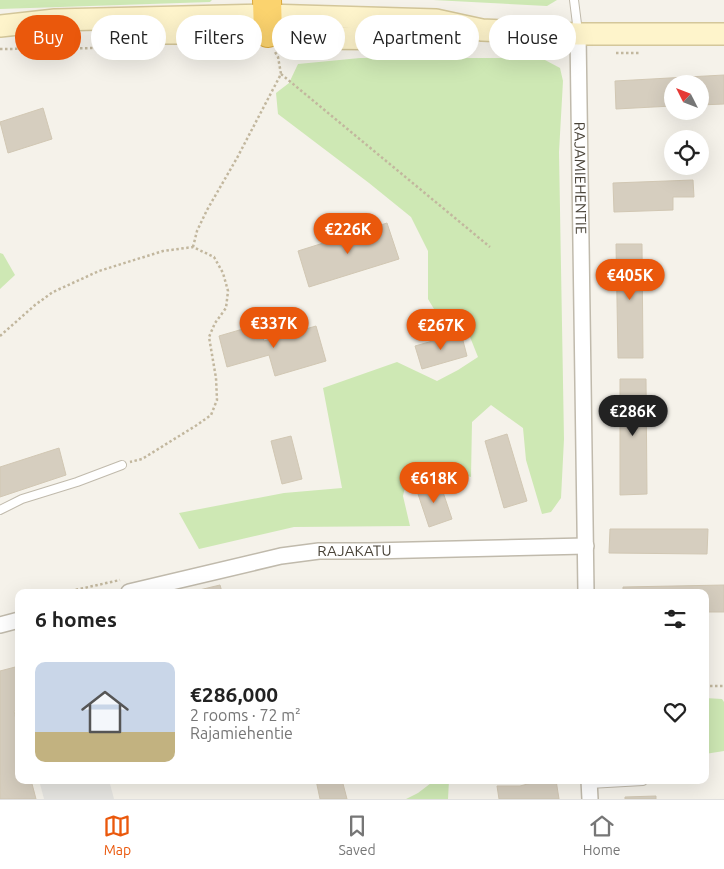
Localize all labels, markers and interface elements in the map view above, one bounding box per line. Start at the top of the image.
chip: Buy [15,15,81,60]
chip: Rent [91,15,166,60]
chip: Filters [176,15,262,60]
chip: New [272,15,345,60]
chip: Apartment [355,15,479,60]
chip: House [489,15,576,60]
north arrow [664,75,709,120]
map controls [664,75,709,175]
street label: RAJAMIEHENTIE [571,122,590,234]
button: locate [664,130,709,175]
pin: €226K [313,212,383,255]
text: €226K [325,220,371,238]
pin: €405K [595,258,665,301]
text: €405K [607,266,653,284]
pin: €337K [239,306,309,349]
pin: €267K [406,308,476,351]
text: €337K [251,314,297,332]
text: €267K [418,316,464,334]
pin: €286K [598,394,668,437]
text: €286K [610,402,656,420]
pin: €618K [399,462,469,504]
text: €618K [411,469,457,487]
street label: RAJAKATU [317,542,392,559]
icon: filters [661,605,689,633]
text: 6 homes [35,607,117,631]
icon: home [75,682,135,742]
text: €286,000 [190,682,278,706]
icon: heart [661,698,689,726]
text: 2 rooms · 72 m² [190,706,301,724]
text: Rajamiehentie [190,724,293,742]
tab: Map [103,812,131,858]
tab: Saved [338,812,376,858]
tab: Home [583,812,620,858]

